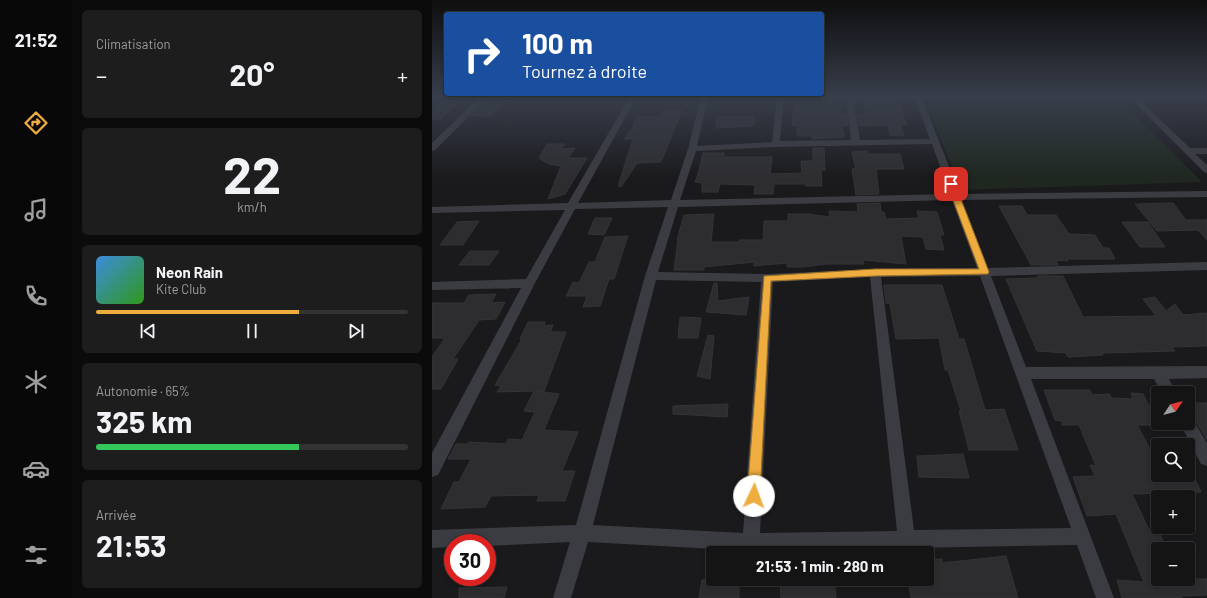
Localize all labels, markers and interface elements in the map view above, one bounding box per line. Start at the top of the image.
text: 100 m [522,26,593,60]
icon: right [456,28,508,80]
text: 21:52 [15,29,57,51]
text: Climatisation [96,36,171,52]
text: 20° [229,56,275,92]
text: Tournez à droite [522,60,647,82]
text: − [96,62,107,88]
text: + [397,62,408,88]
icon: directions [22,109,50,137]
text: 22 [223,142,281,204]
pin [934,167,968,201]
icon: arrive [940,173,962,195]
icon: music [22,196,50,224]
text: km/h [237,199,267,215]
text: Neon Rain [156,263,223,281]
text: Kite Club [156,281,206,297]
icon: phone [22,282,50,310]
icon: previous [137,320,159,342]
icon: pause [241,320,263,342]
icon: next [345,320,367,342]
icon: climate [22,368,50,396]
text: Autonomie · 65% [96,383,190,399]
north arrow [1151,386,1195,430]
map controls [1151,386,1195,586]
text: 325 km [96,403,192,439]
button: search [1151,438,1195,482]
icon: car [22,455,50,483]
position arrow [733,475,775,517]
button: + [1151,490,1195,534]
text: Arrivée [96,507,136,523]
text: 21:53 [96,527,167,563]
speed limit sign: 30 [444,534,496,586]
icon: filters [22,541,50,569]
button: − [1151,542,1195,586]
text: 21:53 · 1 min · 280 m [756,557,884,575]

